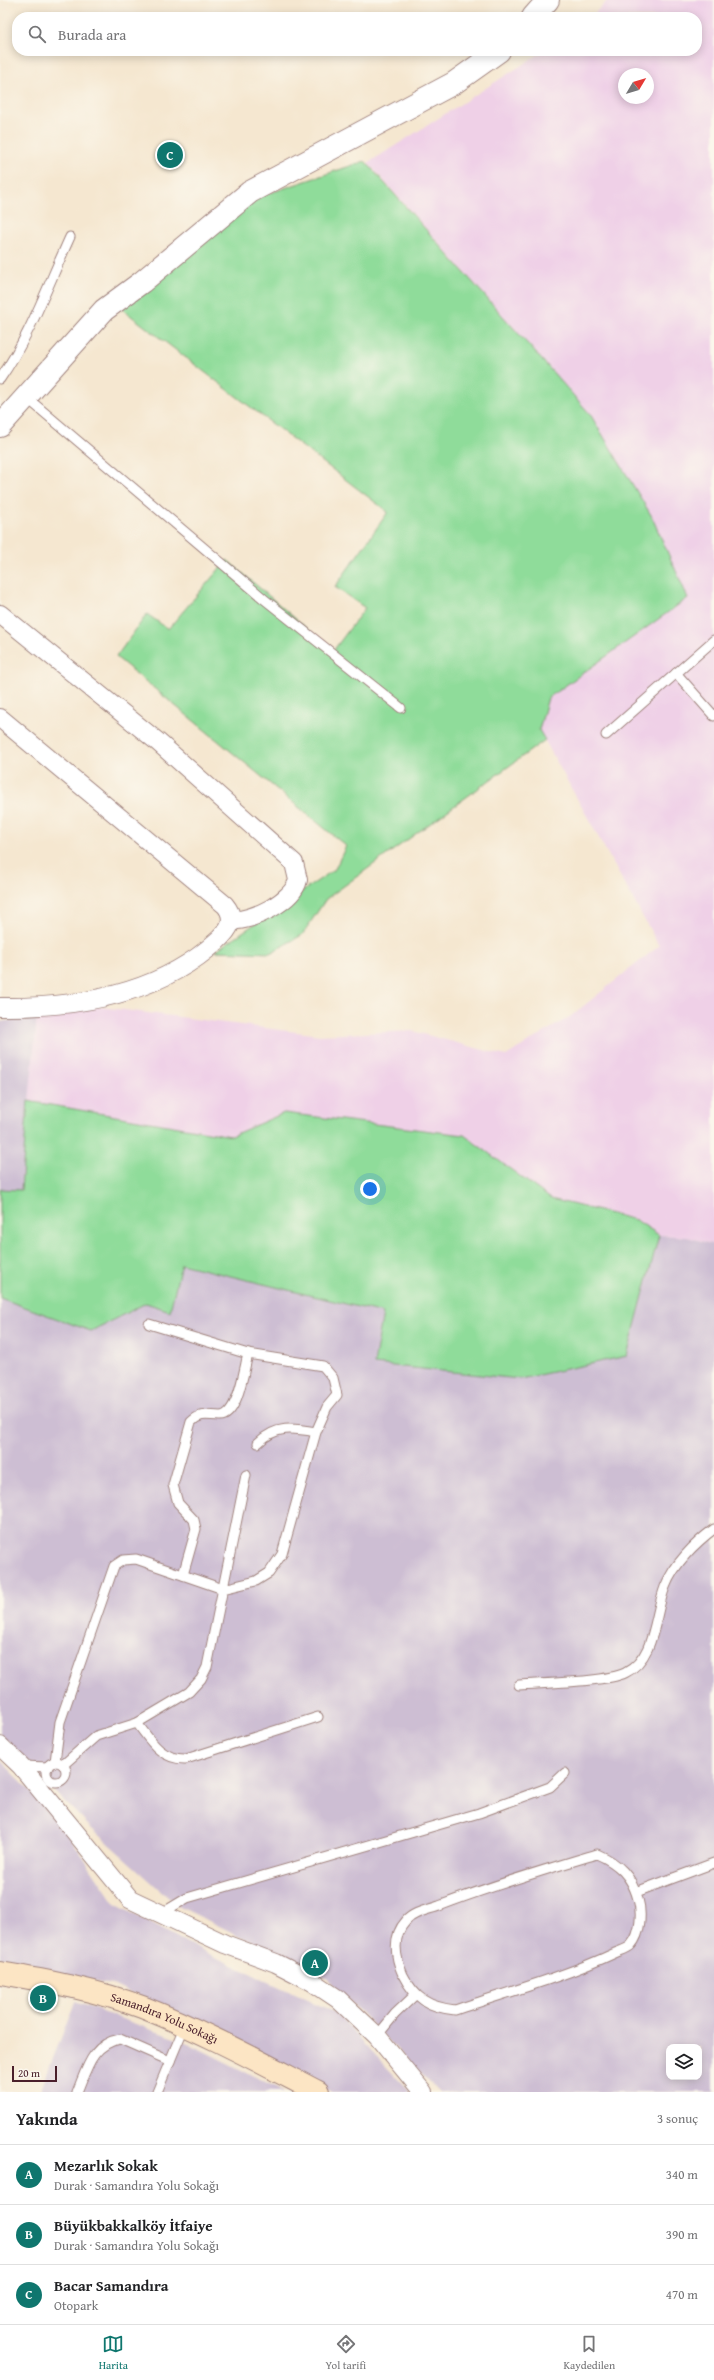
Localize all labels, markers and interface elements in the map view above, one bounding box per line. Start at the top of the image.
search box [12,12,702,56]
icon: search [26,23,48,45]
text: Burada ara [58,24,126,45]
north arrow [618,68,654,104]
pin: C [157,140,183,170]
your location [360,1179,380,1199]
pin: A [302,1948,328,1978]
pin: B [30,1983,56,2013]
street label: Samandıra Yolu Sokağı [109,1988,222,2048]
map controls [666,2044,702,2080]
button: layers [666,2044,702,2080]
scale bar [12,2064,57,2083]
text: 20 m [18,2065,40,2081]
text: Yakında [16,2106,78,2131]
text: 3 sonuç [657,2109,698,2128]
text: Mezarlık Sokak [54,2155,158,2176]
text: A [25,2165,33,2184]
text: 340 m [666,2165,698,2184]
text: Durak · Samandıra Yolu Sokağı [54,2176,219,2195]
text: Büyükbakkalköy İtfaiye [54,2215,213,2236]
text: B [25,2225,33,2244]
text: 390 m [666,2225,698,2244]
text: Durak · Samandıra Yolu Sokağı [54,2236,219,2255]
text: Bacar Samandıra [54,2275,168,2296]
text: C [25,2285,33,2304]
text: 470 m [666,2285,698,2304]
text: Otopark [54,2296,98,2315]
tab: Harita [99,2333,128,2373]
tab: Yol tarifi [326,2333,366,2373]
tab: Kaydedilen [564,2333,615,2373]

